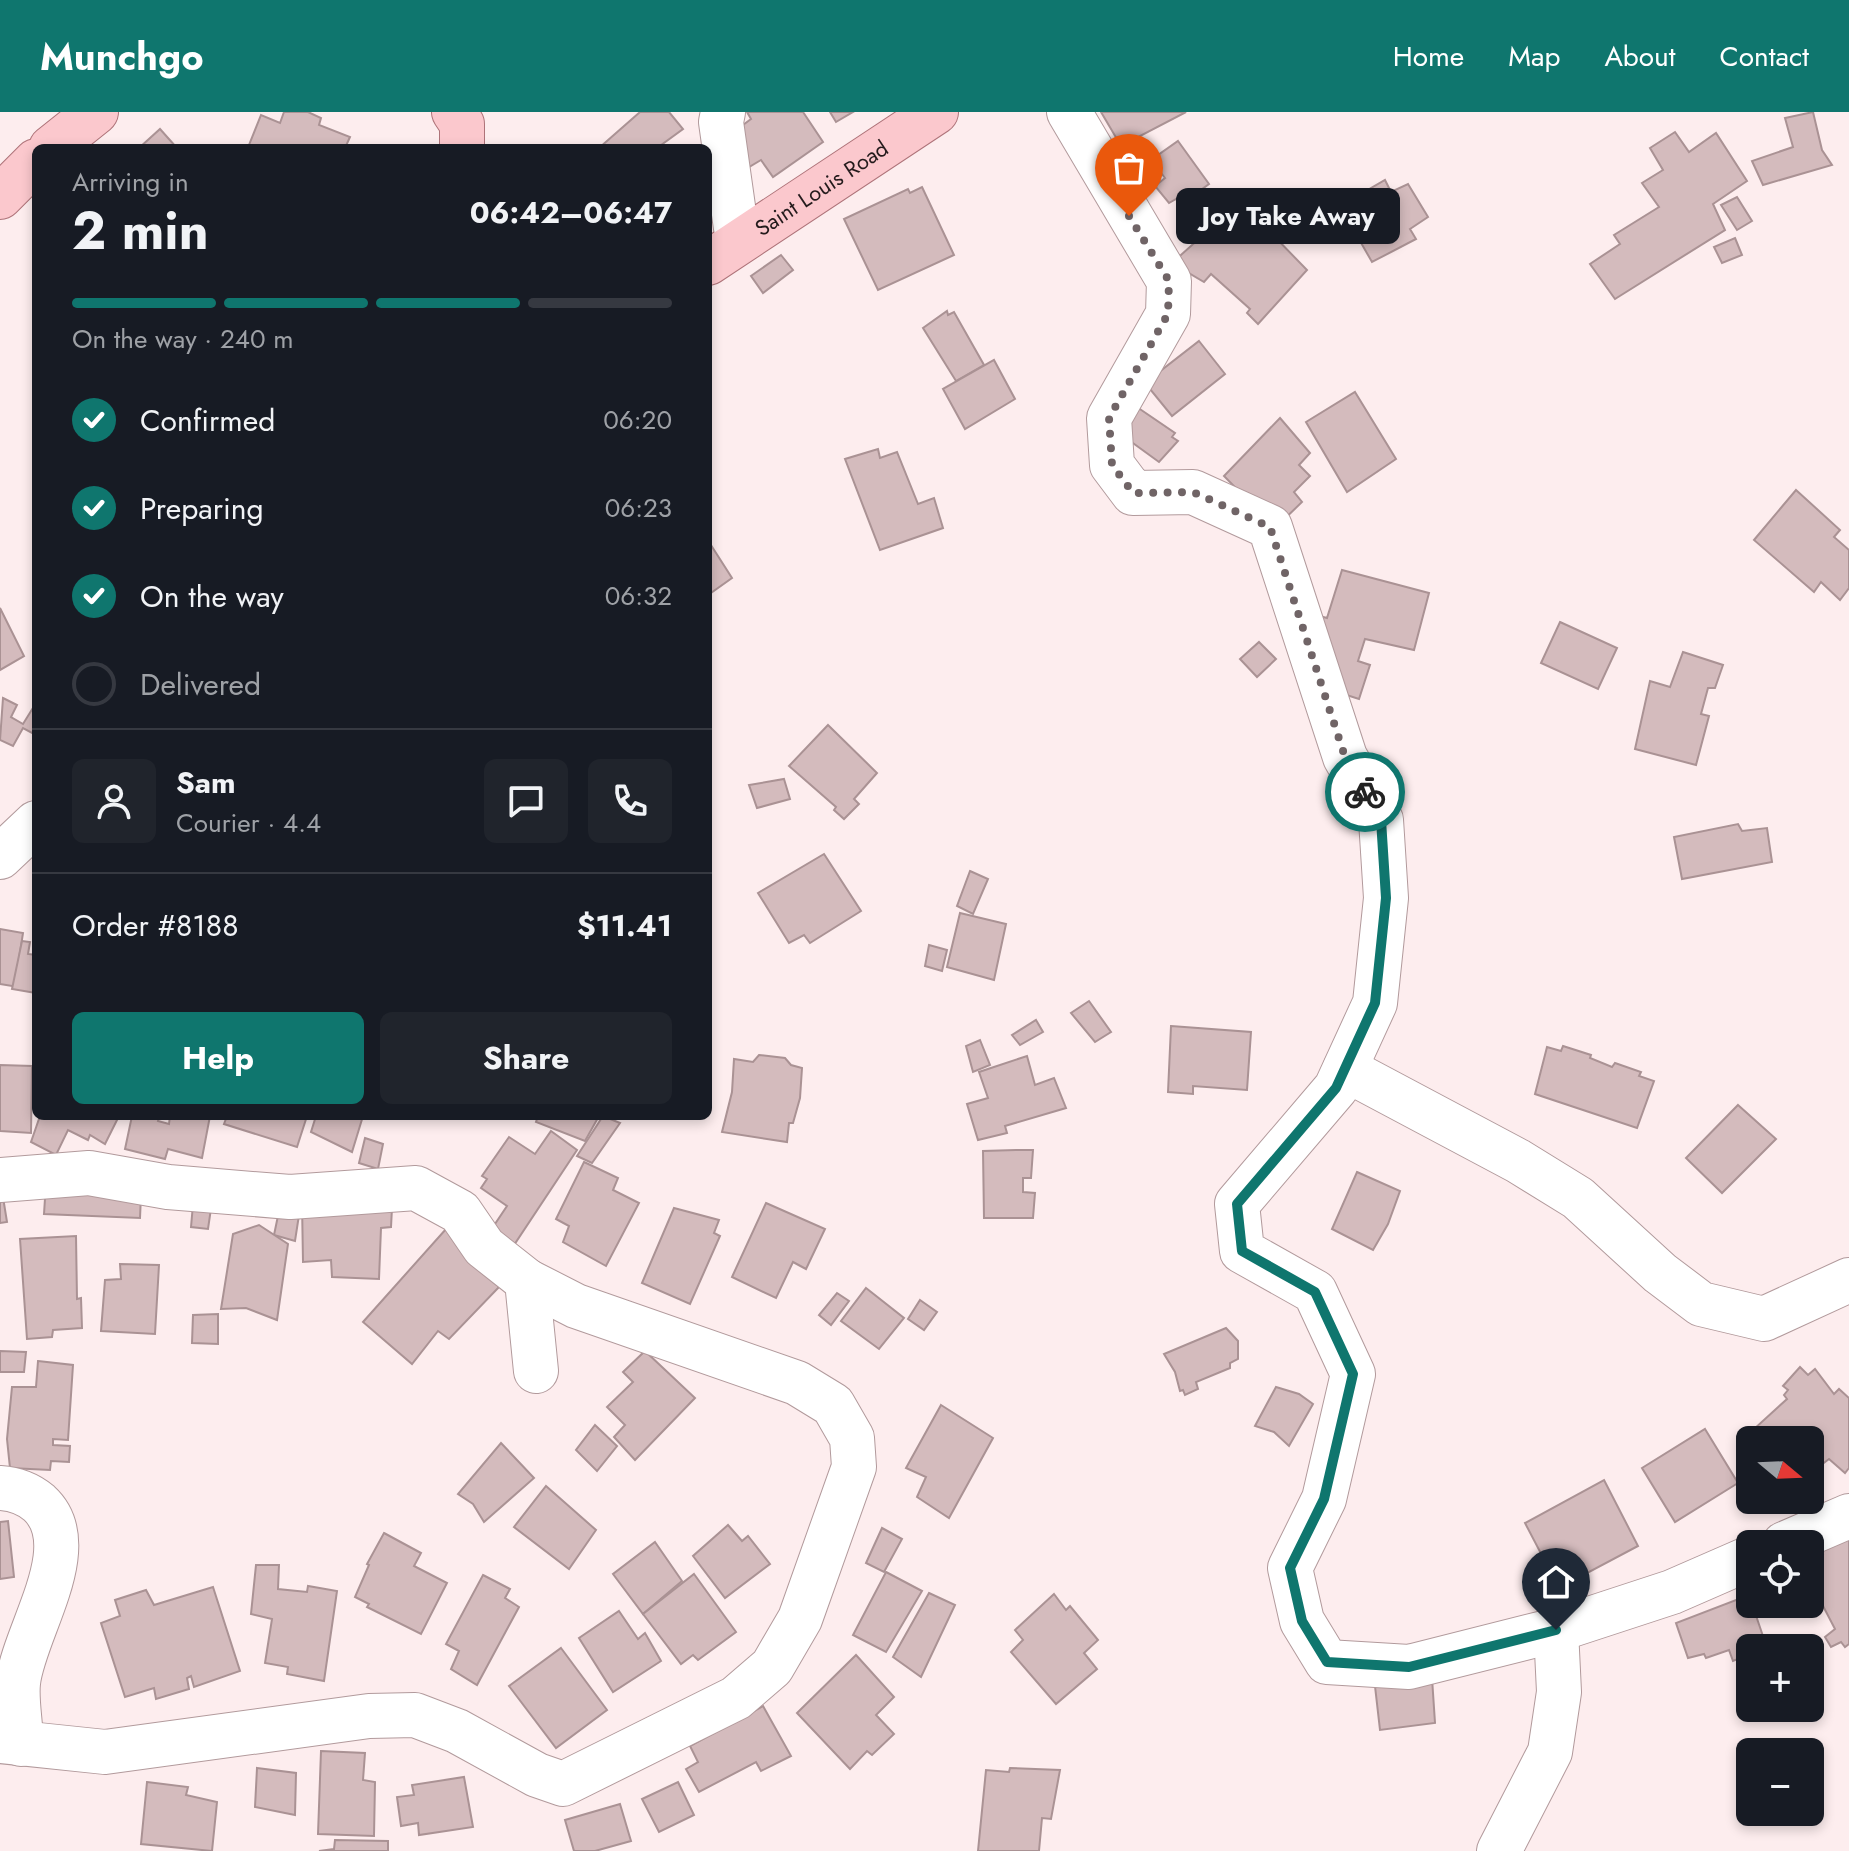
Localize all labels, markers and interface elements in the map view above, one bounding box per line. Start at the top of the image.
text: Munchgo [40,29,204,84]
text: Home [1393,36,1464,77]
text: Map [1508,36,1560,77]
text: About [1604,36,1676,77]
text: Contact [1720,36,1809,77]
street label: Saint Louis Road [748,132,894,244]
pin [1095,134,1163,216]
icon: bag [1107,146,1151,190]
text: Arriving in [72,163,189,201]
callout: Joy Take Away [1177,188,1401,244]
text: 06:42–06:47 [470,191,672,234]
text: 2 min [72,193,209,269]
text: Joy Take Away [1201,197,1375,235]
text: On the way · 240 m [72,320,294,358]
icon: check [72,398,116,442]
text: Confirmed [140,399,275,442]
text: 06:20 [603,401,672,439]
icon: check [72,486,116,530]
text: Preparing [140,487,264,530]
text: 06:23 [605,489,672,527]
icon: check [72,574,116,618]
text: On the way [140,575,284,618]
text: 06:32 [605,577,672,615]
text: Delivered [140,663,261,706]
courier [1325,752,1405,832]
button: person [72,759,156,843]
button: chat [484,759,568,843]
button: phone [588,759,672,843]
text: Sam [176,761,236,804]
icon: bike [1343,770,1387,814]
text: Courier · 4.4 [176,804,321,842]
text: Order #8188 [72,904,239,947]
text: $11.41 [577,904,672,947]
button: Help [72,1012,364,1104]
button: Share [380,1012,672,1104]
north arrow [1736,1426,1824,1514]
map controls [1736,1426,1824,1826]
button: locate [1736,1530,1824,1618]
pin [1522,1548,1590,1630]
icon: home [1534,1560,1578,1604]
button: + [1736,1634,1824,1722]
button: − [1736,1738,1824,1826]

